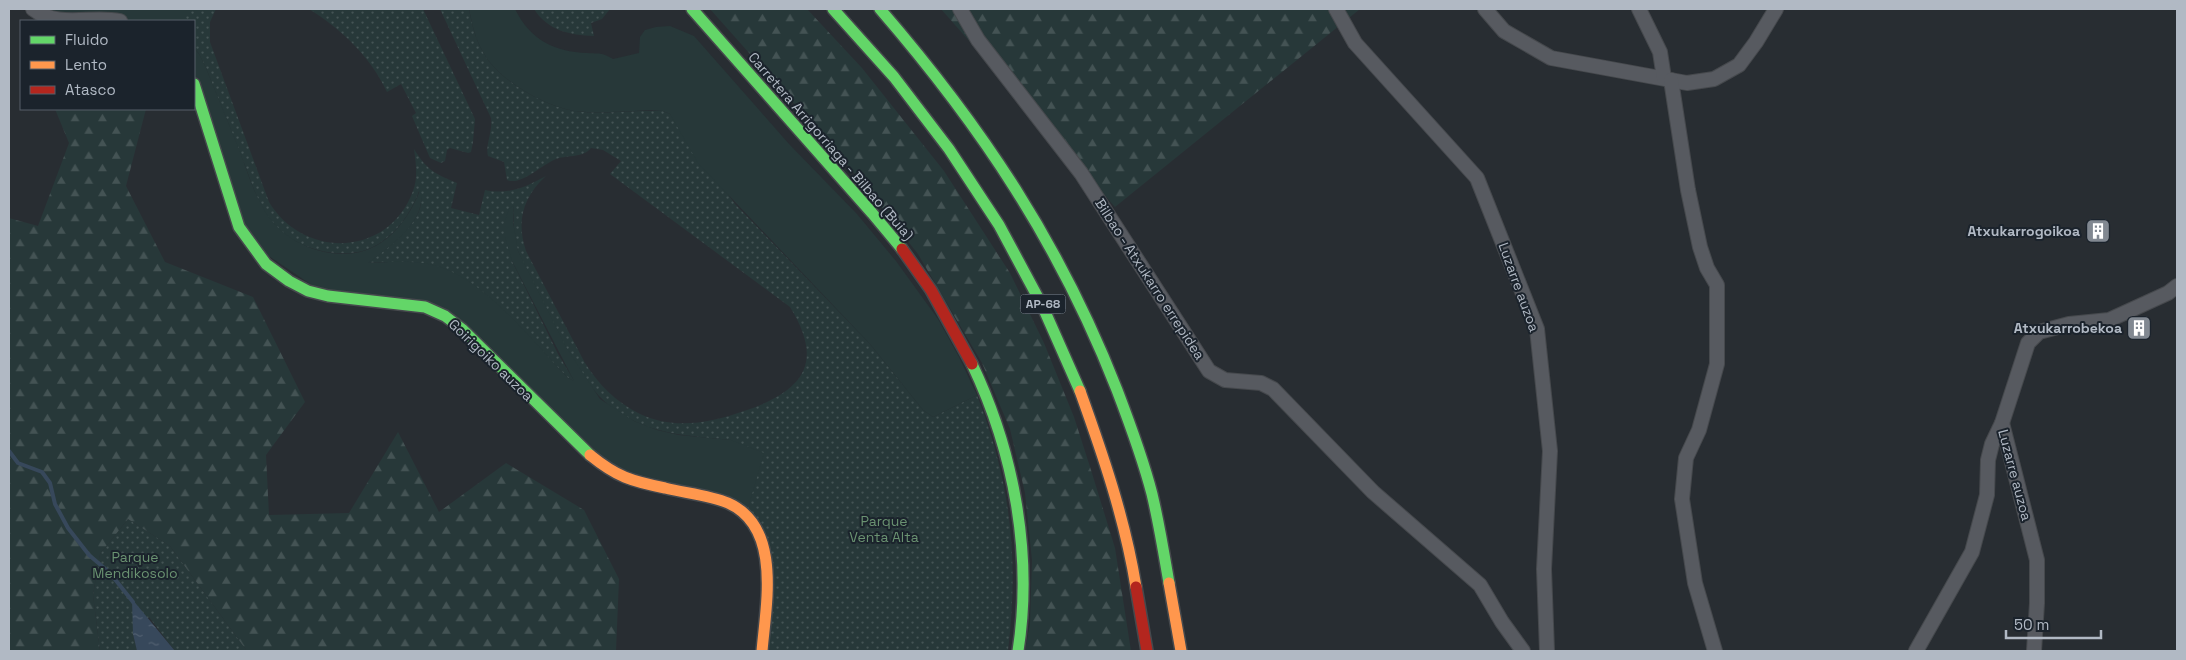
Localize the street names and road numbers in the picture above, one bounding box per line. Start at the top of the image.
street label: Carretera Arrigorriaga - Bilbao (Buia) [744,48,918,244]
street label: Bilbao - Atxukarro errepidea [1091,195,1209,363]
street label: Luzarre auzoa [1494,240,1544,334]
road number: AP-68 [1020,294,1066,314]
street label: Goirigoiko auzoa [445,315,537,405]
street label: Luzarre auzoa [1994,427,2036,523]

